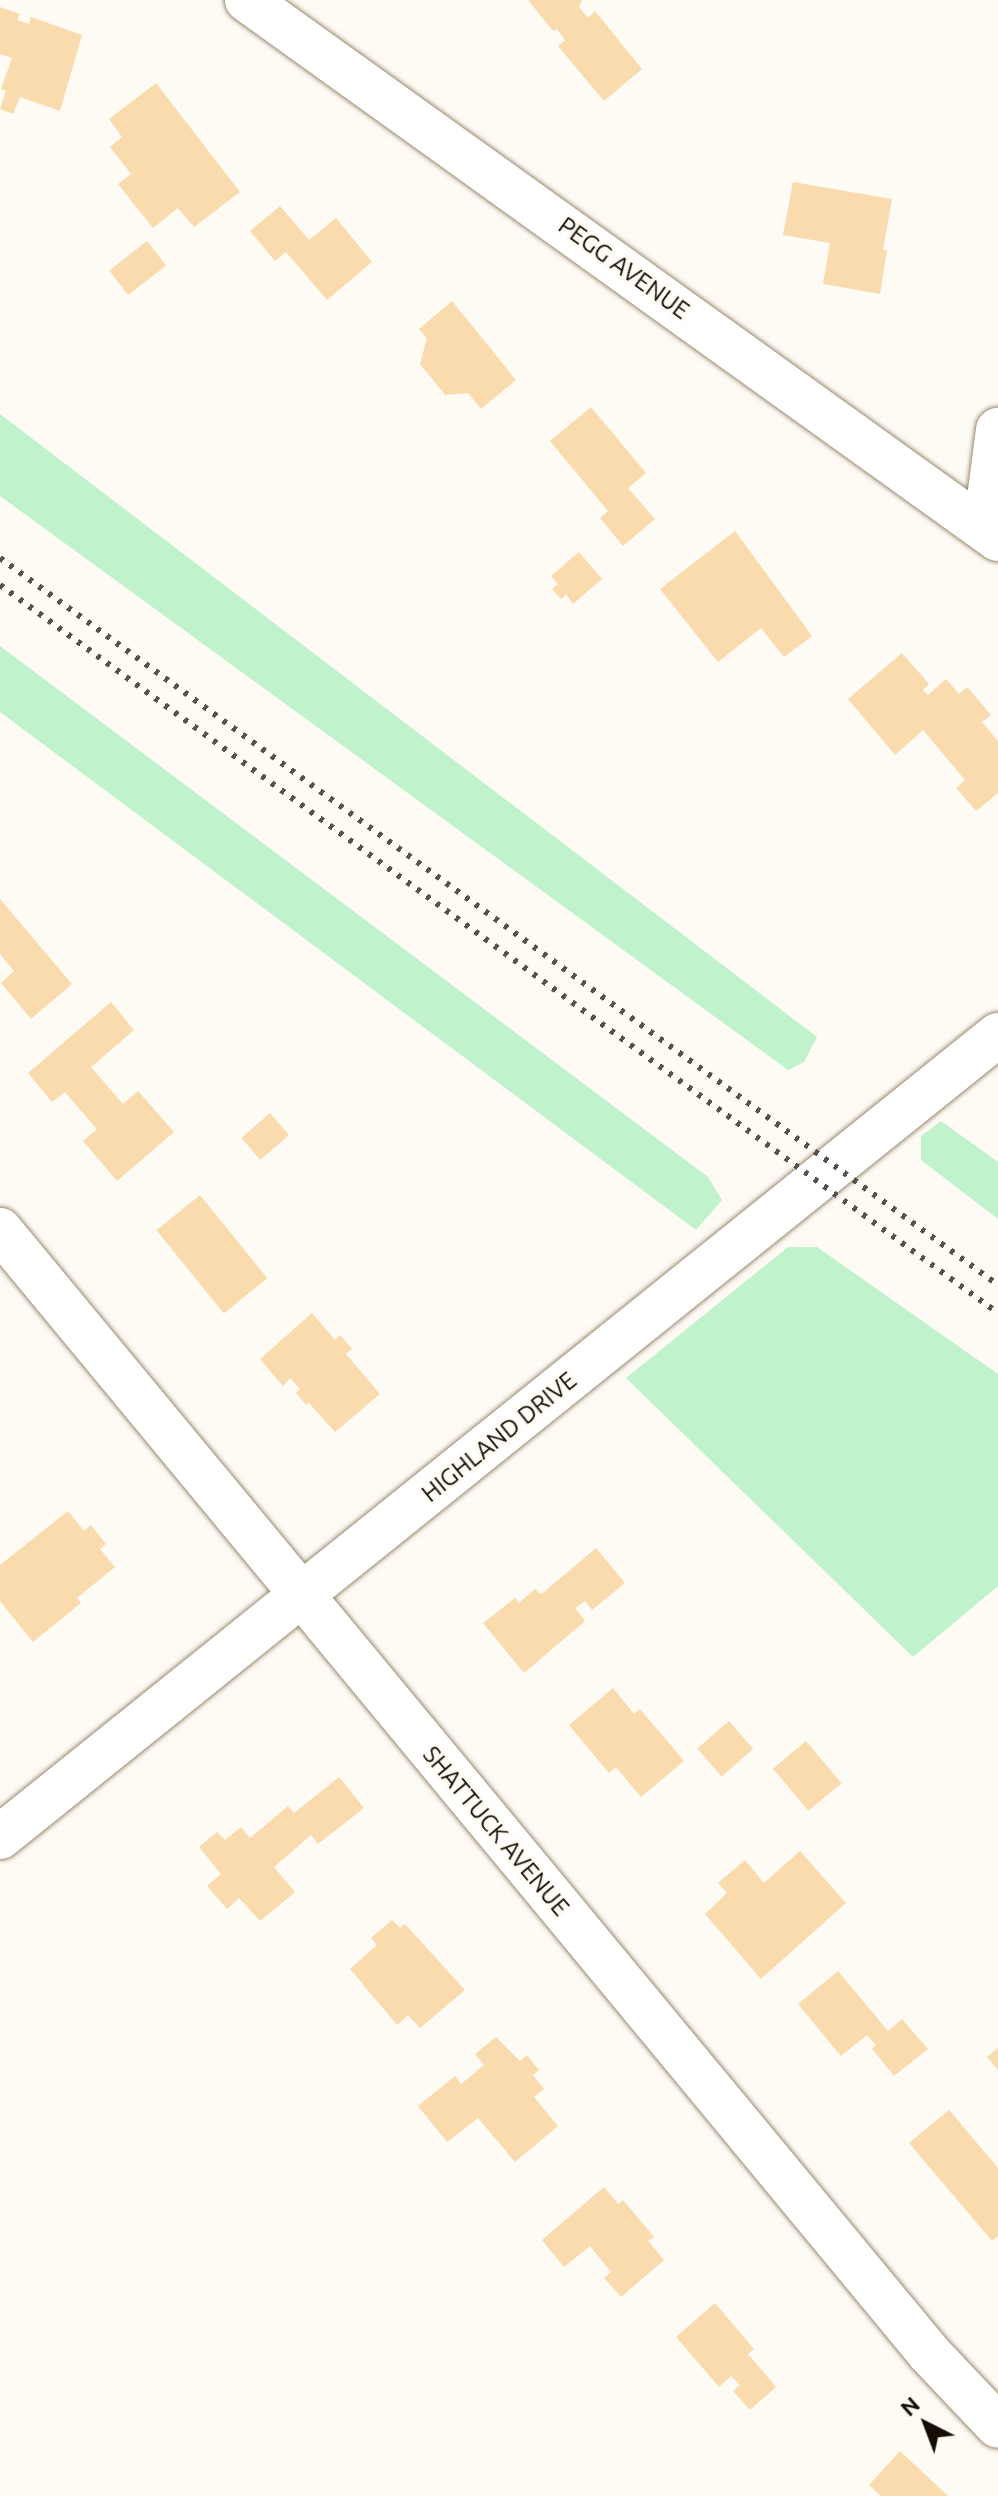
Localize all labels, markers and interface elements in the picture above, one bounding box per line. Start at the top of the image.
street label: PEGG AVENUE [553,211,695,325]
street label: HIGHLAND DRIVE [416,1366,582,1508]
street label: SHATTUCK AVENUE [417,1741,575,1921]
north arrow [886,2384,966,2464]
text: N [895,2391,924,2421]

